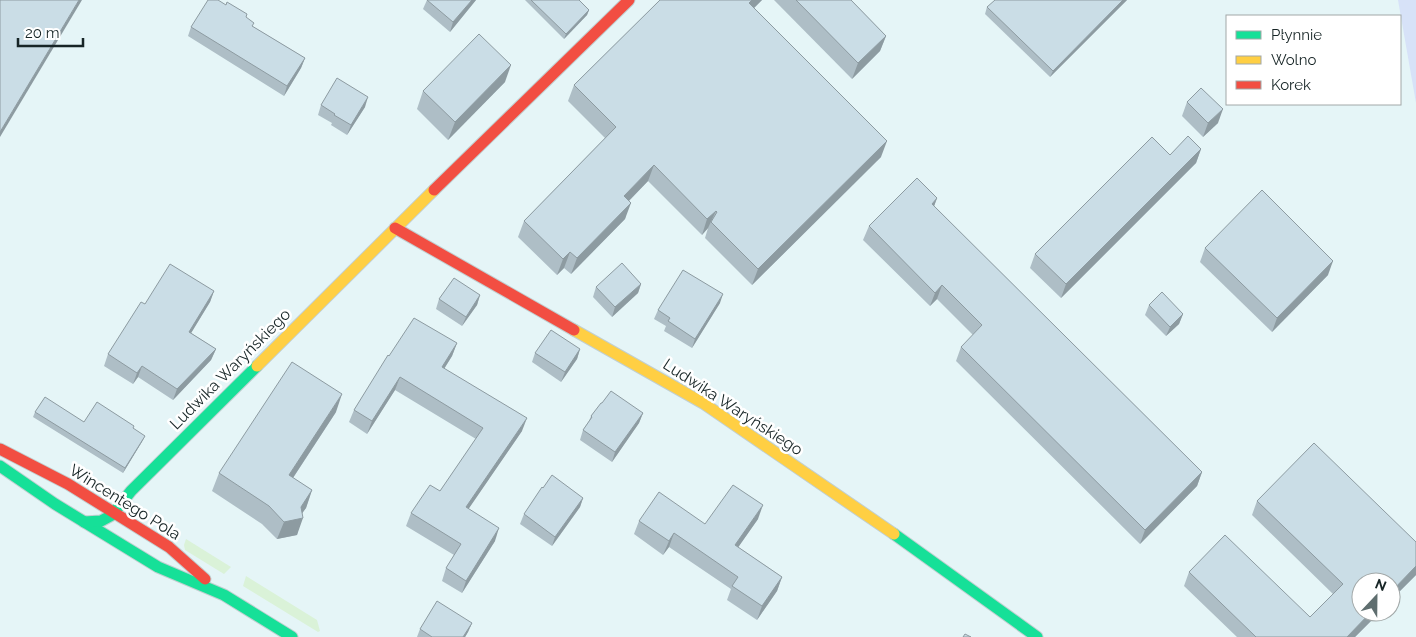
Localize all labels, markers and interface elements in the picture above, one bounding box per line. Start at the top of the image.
scale bar [18,15,82,47]
legend [1226,15,1401,105]
text: 20 m [25,24,60,42]
text: Płynnie [1271,26,1322,44]
text: Wolno [1271,51,1316,69]
text: Korek [1271,76,1311,94]
street label: Ludwika Waryńskiego [166,305,294,433]
street label: Ludwika Waryńskiego [660,355,806,459]
street label: Wincentego Pola [66,460,184,544]
north arrow [1351,572,1401,622]
text: N [1373,576,1389,594]

